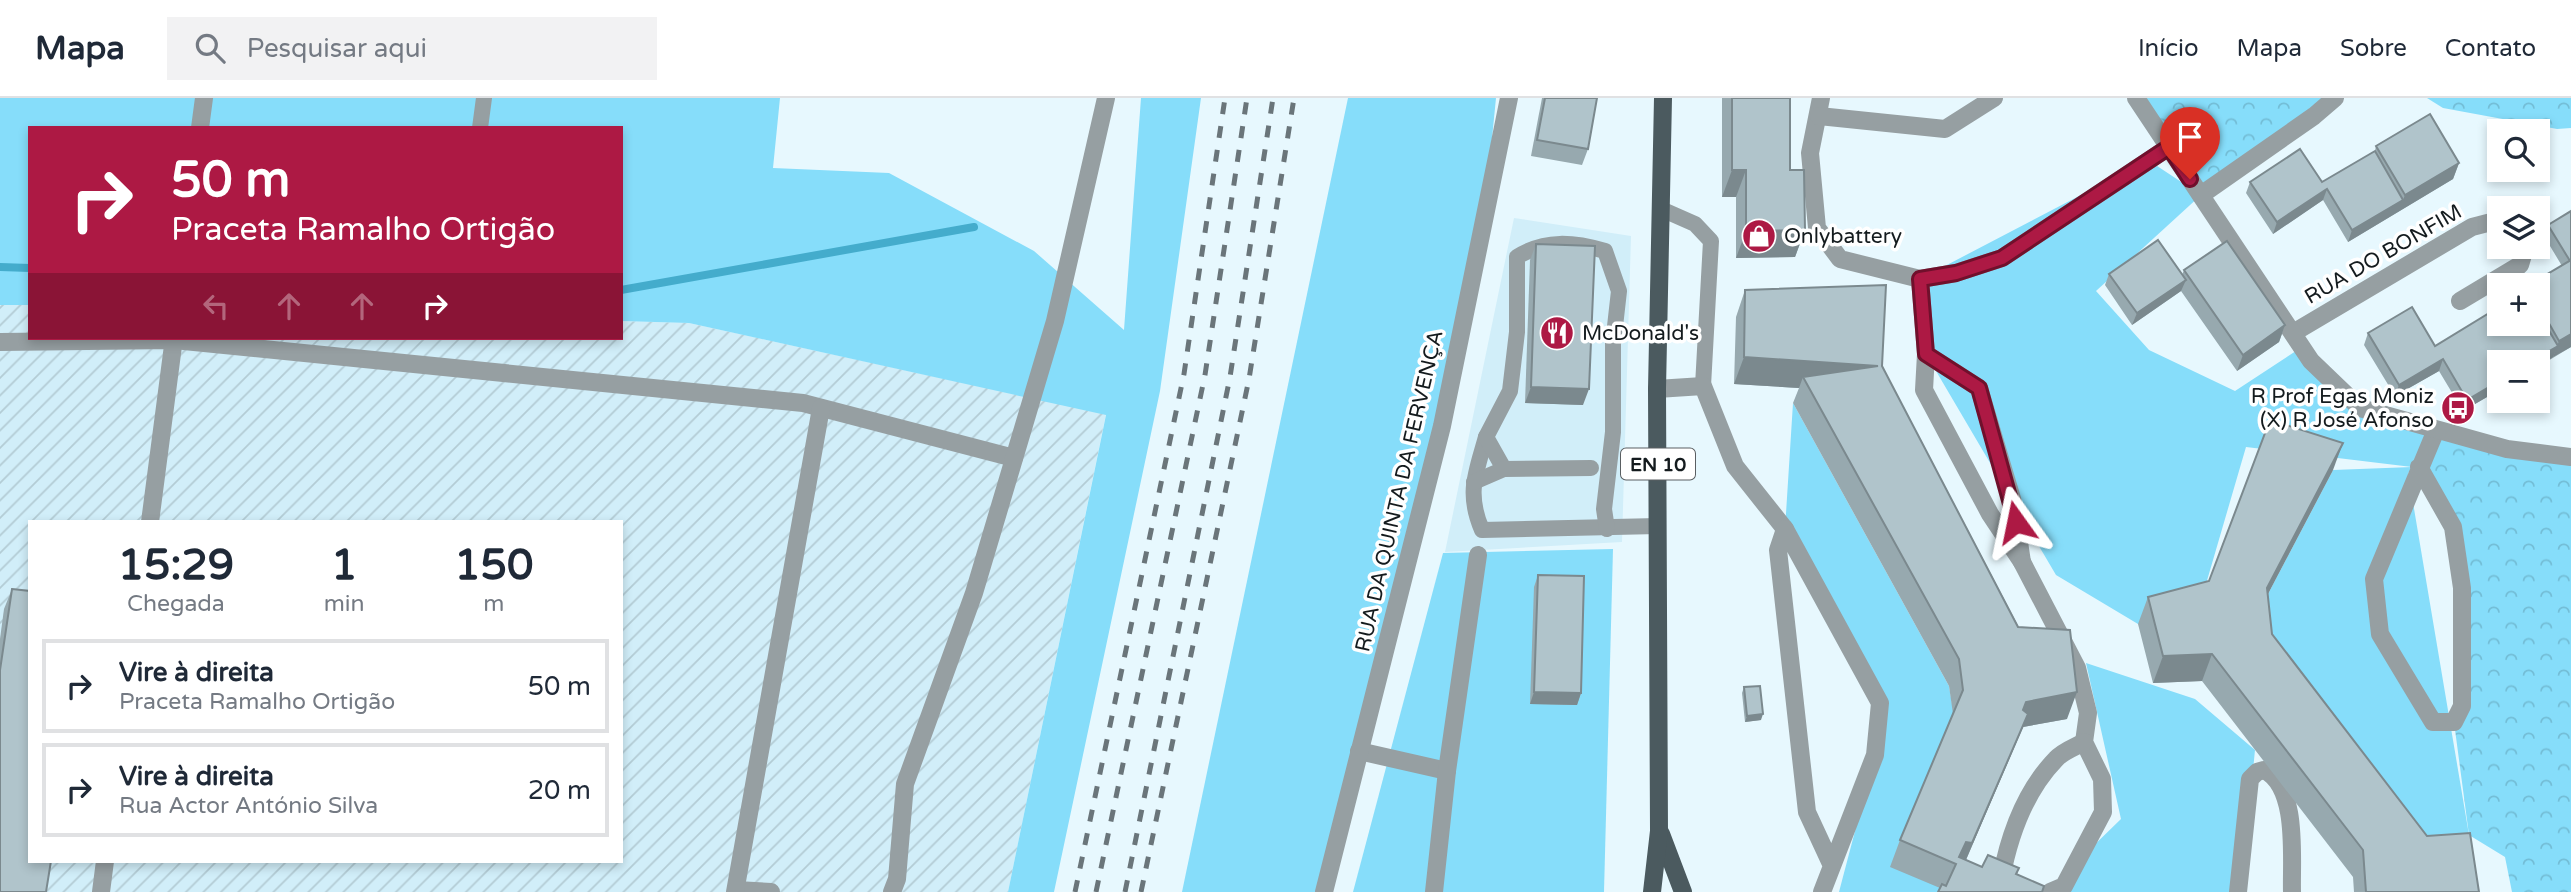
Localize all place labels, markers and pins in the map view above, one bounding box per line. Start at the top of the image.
pin [2160,107,2220,179]
shop icon: Onlybattery [1740,217,1778,255]
place label: Onlybattery [1784,224,1902,249]
restaurant icon: McDonald's [1538,314,1576,352]
place label: McDonald's [1582,321,1699,346]
place label: R Prof Egas Moniz (X) R José Afonso [2251,384,2434,433]
bus stop icon: R Prof Egas Moniz (X) R José Afonso [2439,389,2477,427]

